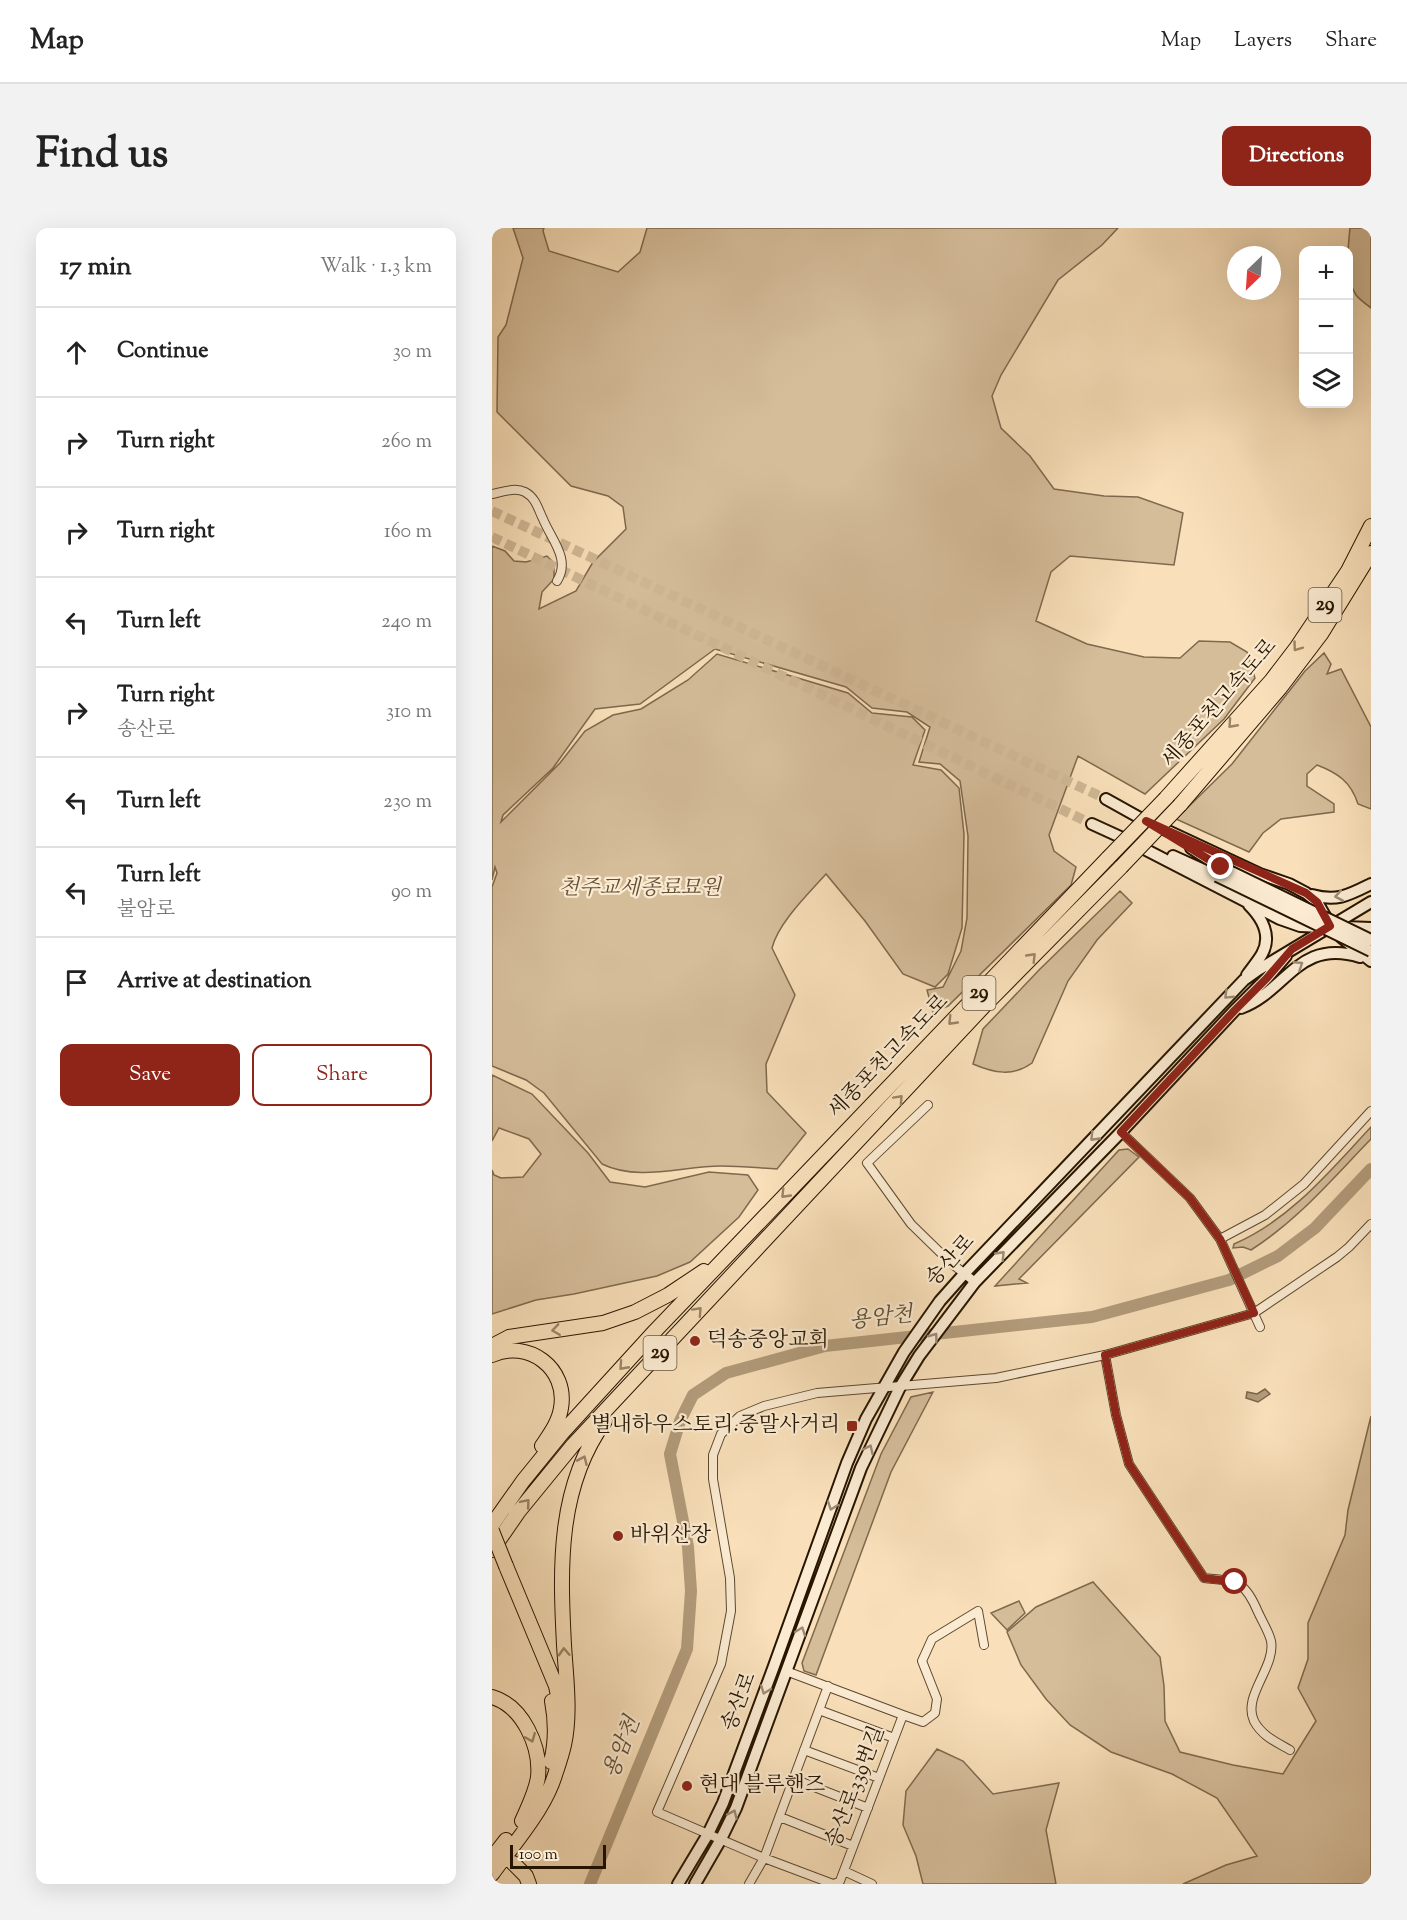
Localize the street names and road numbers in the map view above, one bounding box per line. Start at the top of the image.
road number: 29 [1308,588,1342,622]
street label: 세종포천고속도로 [1155,633,1285,775]
road number: 29 [962,976,996,1010]
street label: 세종포천고속도로 [822,988,956,1126]
street label: 송산로 [919,1228,983,1294]
road number: 29 [644,1336,676,1370]
street label: 송산로 [715,1668,765,1736]
street label: 송산로339번길 [819,1722,893,1852]

